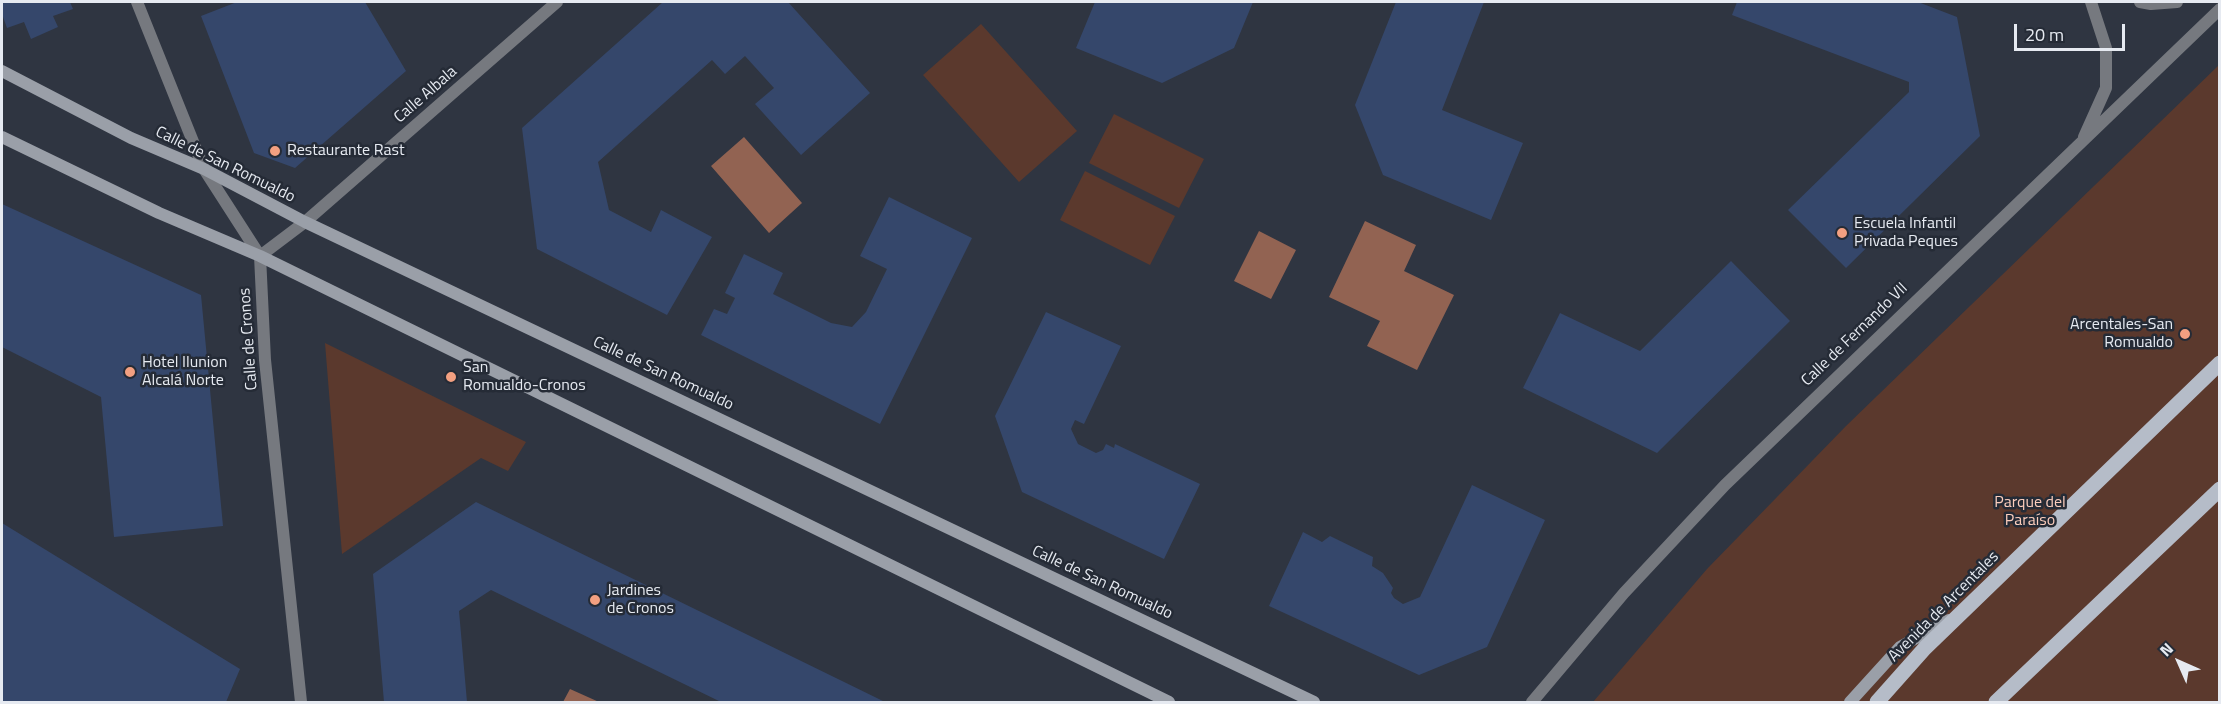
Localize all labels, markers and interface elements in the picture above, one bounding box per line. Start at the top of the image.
scale bar [2017,12,2128,50]
text: 20 m [2025,21,2064,48]
street label: Calle Albala [391,62,461,128]
street label: Calle de San Romualdo [152,123,298,207]
place label: Restaurante Rast [287,141,405,161]
marker: Restaurante Rast [268,144,282,158]
place label: Escuela Infantil Privada Peques [1854,214,1958,252]
marker: Escuela Infantil Privada Peques [1835,226,1849,240]
street label: Calle de Fernando VII [1798,279,1912,391]
street label: Calle de Cronos [236,287,262,391]
place label: Arcentales-San Romualdo [2070,315,2173,353]
marker: Arcentales-San Romualdo [2178,327,2192,341]
street label: Calle de San Romualdo [590,333,736,415]
place label: Hotel Ilunion Alcalá Norte [142,353,227,391]
place label: San Romualdo-Cronos [463,358,586,396]
marker: Hotel Ilunion Alcalá Norte [123,365,137,379]
marker: San Romualdo-Cronos [444,370,458,384]
park label: Parque del Paraíso [1994,493,2066,531]
street label: Calle de San Romualdo [1029,542,1175,624]
street label: Avenida de Arcentales [1885,548,2003,666]
place label: Jardines de Cronos [607,581,674,619]
marker: Jardines de Cronos [588,593,602,607]
north arrow [2149,632,2209,692]
text: N [2154,637,2179,662]

